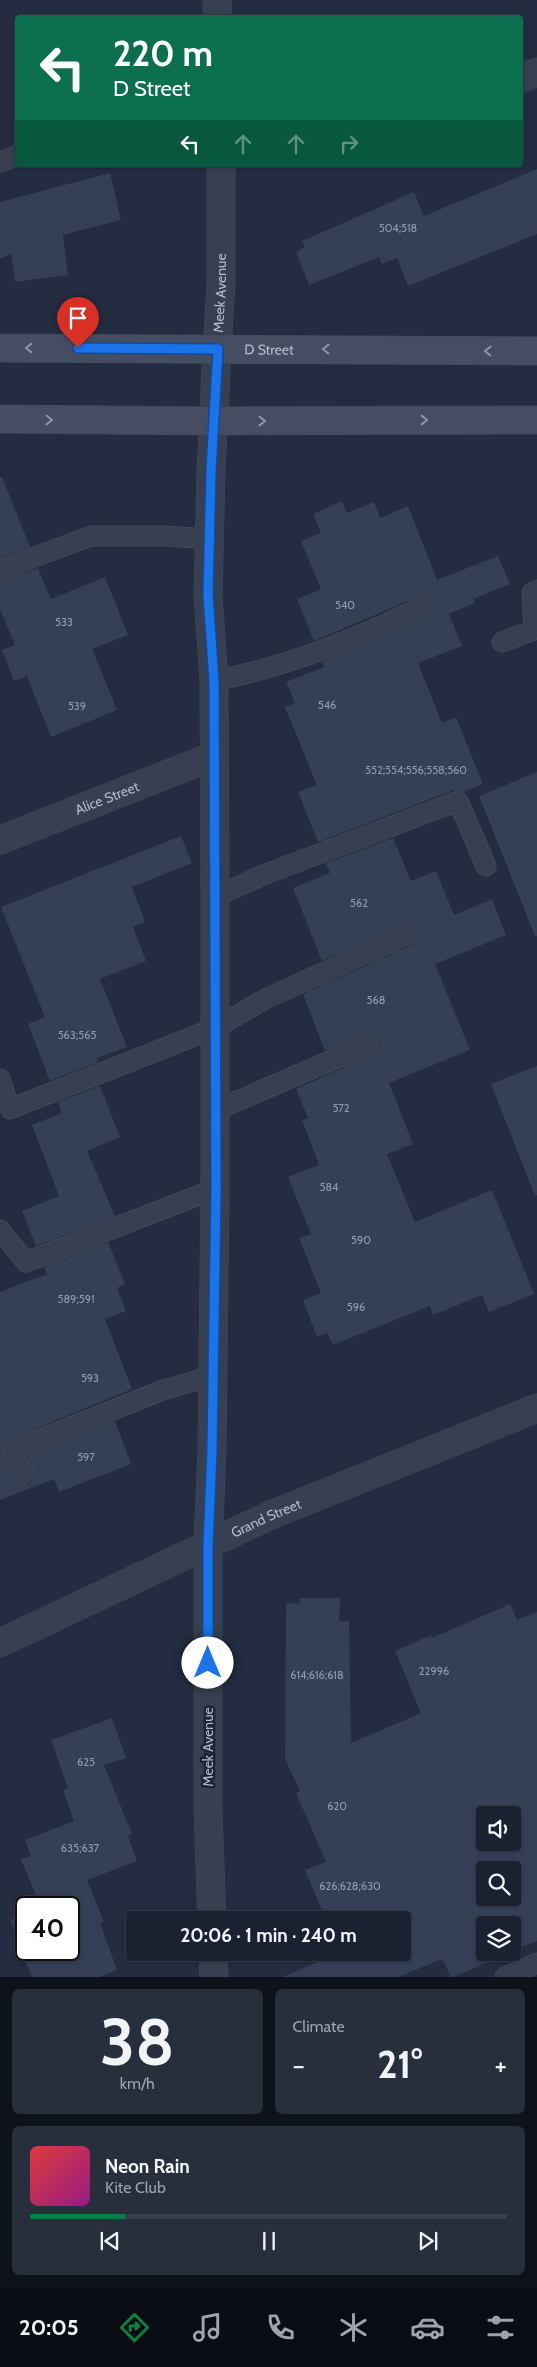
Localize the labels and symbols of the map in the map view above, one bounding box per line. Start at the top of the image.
house number: 504;518 [379,221,417,235]
street label: Meek Avenue [209,253,230,333]
pin [57,297,99,348]
street label: D Street [244,340,294,359]
one-way arrow [24,343,32,353]
one-way arrow [322,344,330,354]
one-way arrow [484,346,492,356]
one-way arrow [45,415,53,425]
one-way arrow [421,415,429,425]
one-way arrow [258,416,266,426]
house number: 540 [335,598,355,612]
house number: 533 [55,615,73,629]
house number: 546 [318,698,336,712]
house number: 539 [68,699,86,713]
house number: 552;554;556;558;560 [365,763,467,777]
street label: Alice Street [72,777,142,819]
house number: 562 [350,896,368,910]
house number: 568 [367,993,385,1007]
house number: 563;565 [58,1028,96,1042]
house number: 572 [332,1101,350,1115]
house number: 584 [320,1180,339,1194]
house number: 590 [351,1233,371,1247]
house number: 589;591 [57,1292,95,1306]
house number: 596 [347,1300,365,1314]
house number: 593 [81,1371,99,1385]
house number: 597 [77,1450,95,1464]
street label: Grand Street [228,1495,304,1542]
position arrow [181,1636,233,1688]
house number: 22996 [419,1664,449,1678]
house number: 614;616;618 [290,1668,344,1682]
street label: Meek Avenue [199,1707,217,1787]
house number: 625 [77,1755,95,1769]
house number: 620 [327,1799,347,1813]
house number: 635;637 [61,1841,100,1855]
house number: 626;628;630 [319,1879,381,1893]
speed limit sign: 40 [15,1896,80,1961]

